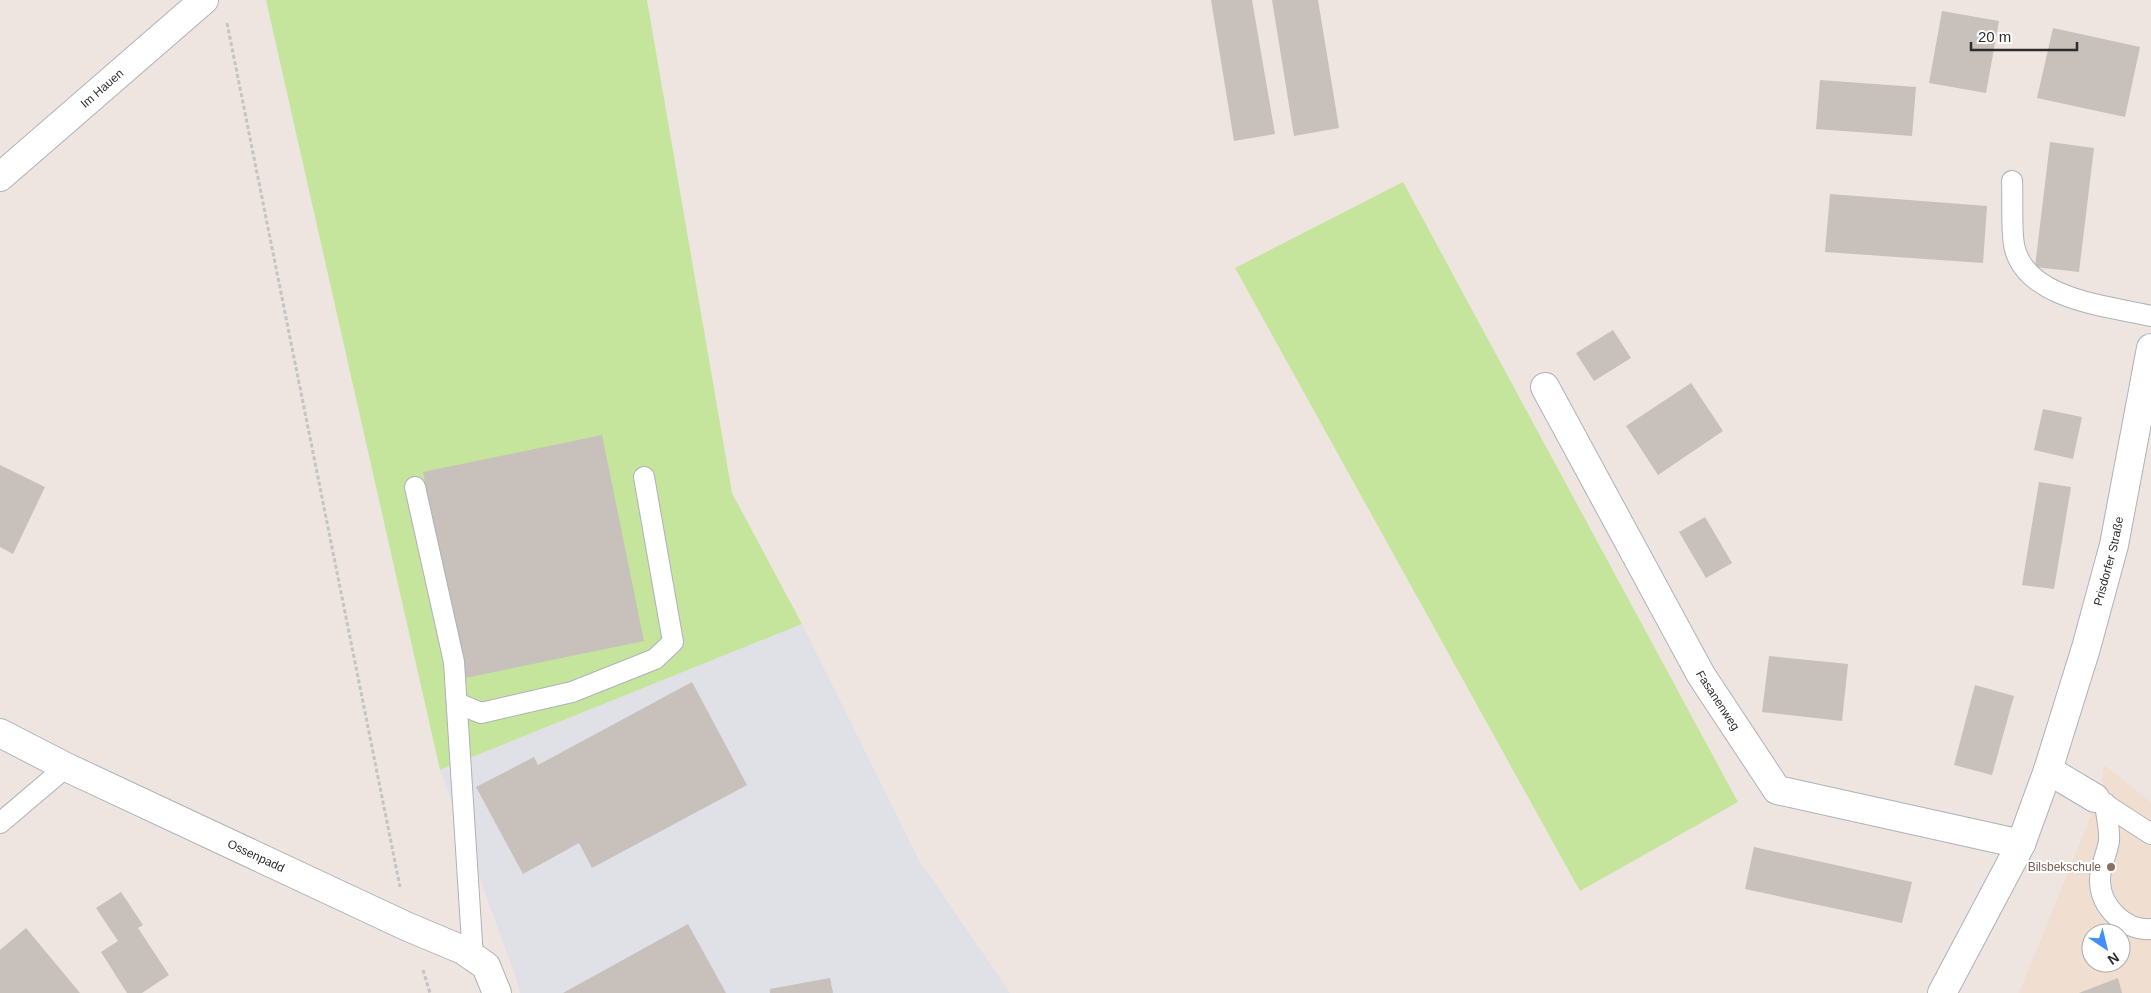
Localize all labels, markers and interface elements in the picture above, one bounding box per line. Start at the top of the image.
scale bar [1971,20,2077,52]
text: 20 m [1978,28,2011,45]
street label: Im Hauen [78,66,126,111]
street label: Prisdorfer Straße [2091,515,2126,607]
street label: Fasanenweg [1693,668,1743,733]
street label: Ossenpadd [225,837,287,875]
place label: Bilsbekschule [2028,860,2101,874]
marker: Bilsbekschule [2105,861,2117,873]
north arrow [2081,923,2131,973]
text: N [2105,949,2122,968]

